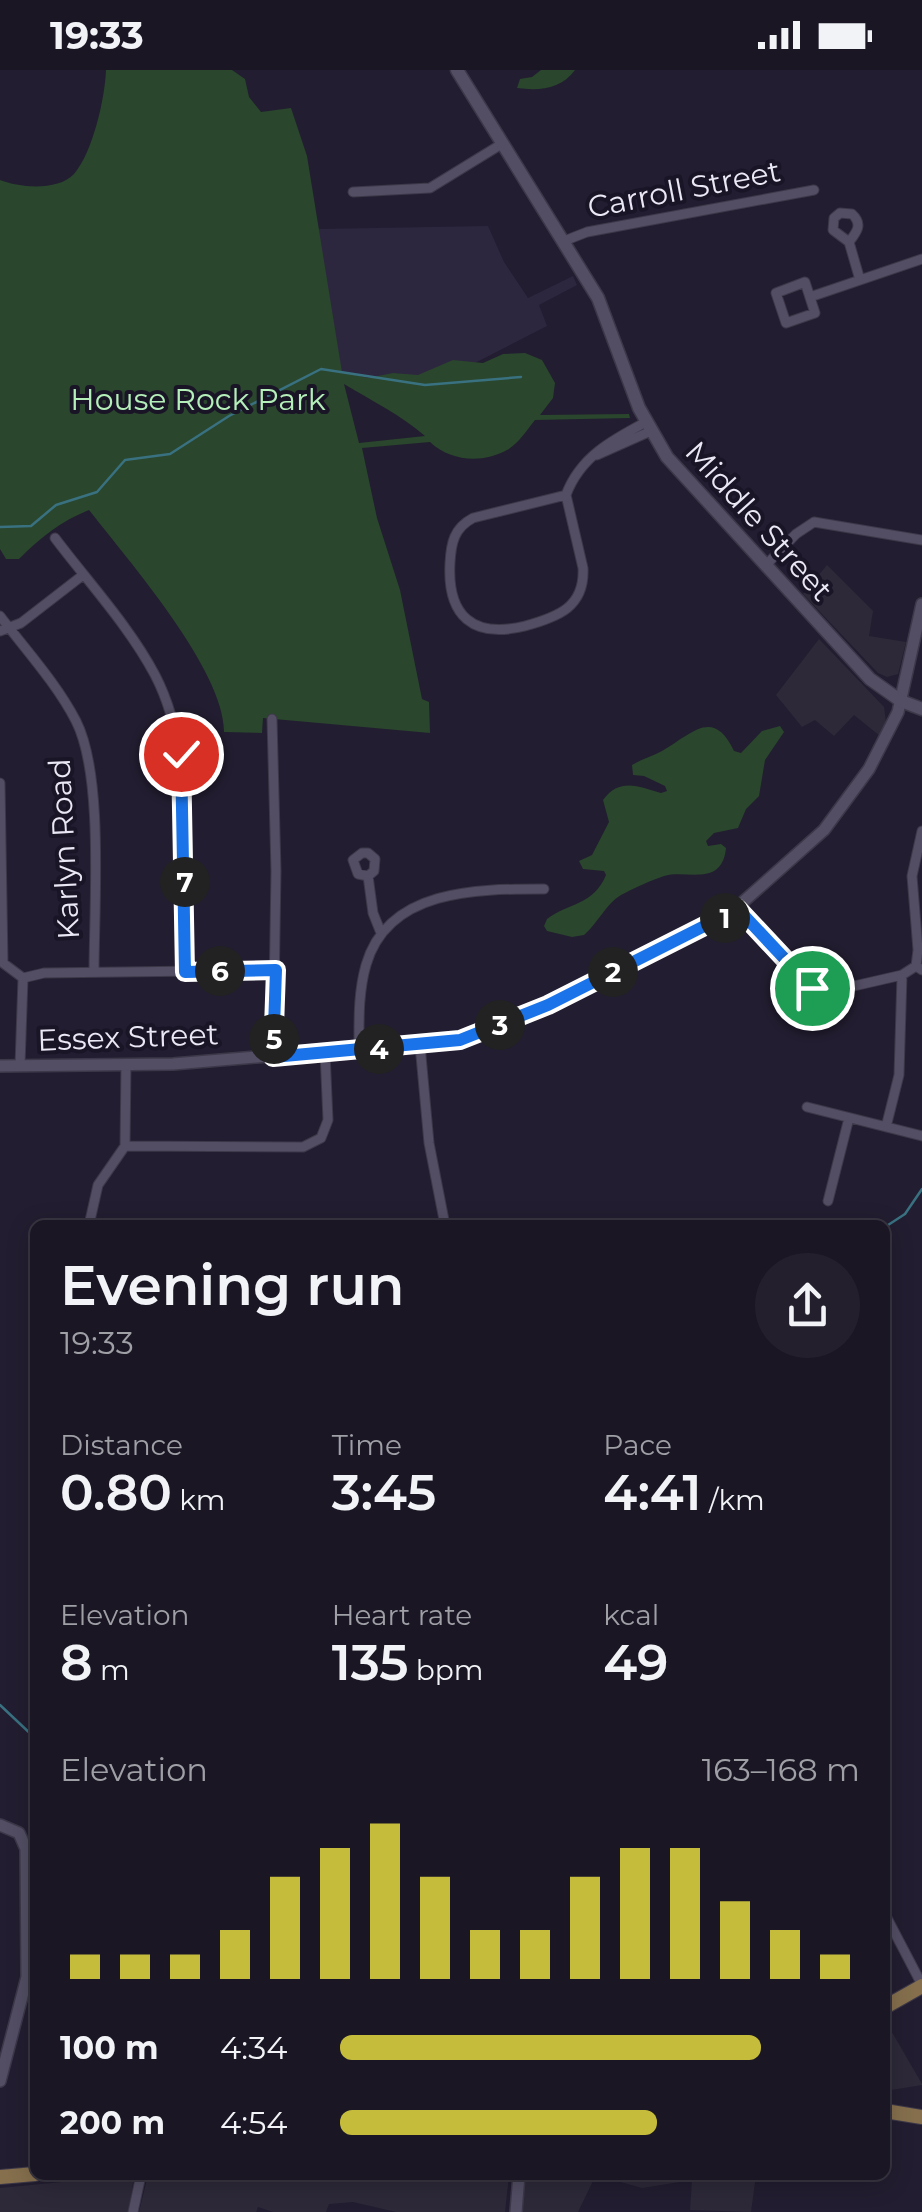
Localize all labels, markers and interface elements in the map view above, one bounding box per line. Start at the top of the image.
text: 19:33 [50,12,144,59]
street label: Carroll Street [584,152,784,226]
park label: House Rock Park [70,381,326,418]
street label: Middle Street [678,434,840,608]
pin [139,712,224,797]
icon: check [154,727,209,782]
street label: Karlyn Road [41,758,87,940]
pin: 7 [160,857,210,907]
text: 7 [176,865,194,899]
pin: 1 [700,893,750,943]
text: 1 [720,901,730,935]
pin: 6 [195,946,245,996]
pin [770,946,855,1031]
pin: 2 [588,947,638,997]
text: 6 [211,954,229,988]
text: 2 [605,955,621,989]
icon: arrive [785,961,840,1016]
pin: 3 [475,1000,525,1050]
text: 3 [492,1008,508,1042]
pin: 5 [249,1014,299,1064]
street label: Essex Street [37,1015,219,1059]
text: 5 [266,1022,282,1056]
pin: 4 [354,1024,404,1074]
text: 4 [369,1032,389,1066]
text: Evening run [60,1252,405,1319]
button: share [755,1253,860,1358]
text: 19:33 [60,1323,134,1362]
text: Distance [60,1428,183,1462]
text: Time [332,1428,402,1462]
text: Pace [603,1428,672,1462]
text: 0.80 [60,1462,172,1523]
text: 3:45 [332,1462,436,1523]
text: 4:41 [603,1462,702,1523]
text: km [172,1483,226,1517]
text: /km [702,1483,765,1517]
text: Elevation [60,1598,189,1632]
text: Heart rate [332,1598,472,1632]
text: kcal [603,1598,659,1632]
text: 8 [60,1632,93,1693]
text: 135 [332,1632,409,1693]
text: 49 [603,1632,668,1693]
text: m [93,1653,130,1687]
text: bpm [409,1653,484,1687]
text: Elevation [60,1750,208,1789]
text: 163–168 m [702,1750,860,1789]
text: 100 m [60,2028,159,2067]
text: 4:34 [220,2028,287,2067]
text: 200 m [60,2103,165,2142]
text: 4:54 [220,2103,287,2142]

